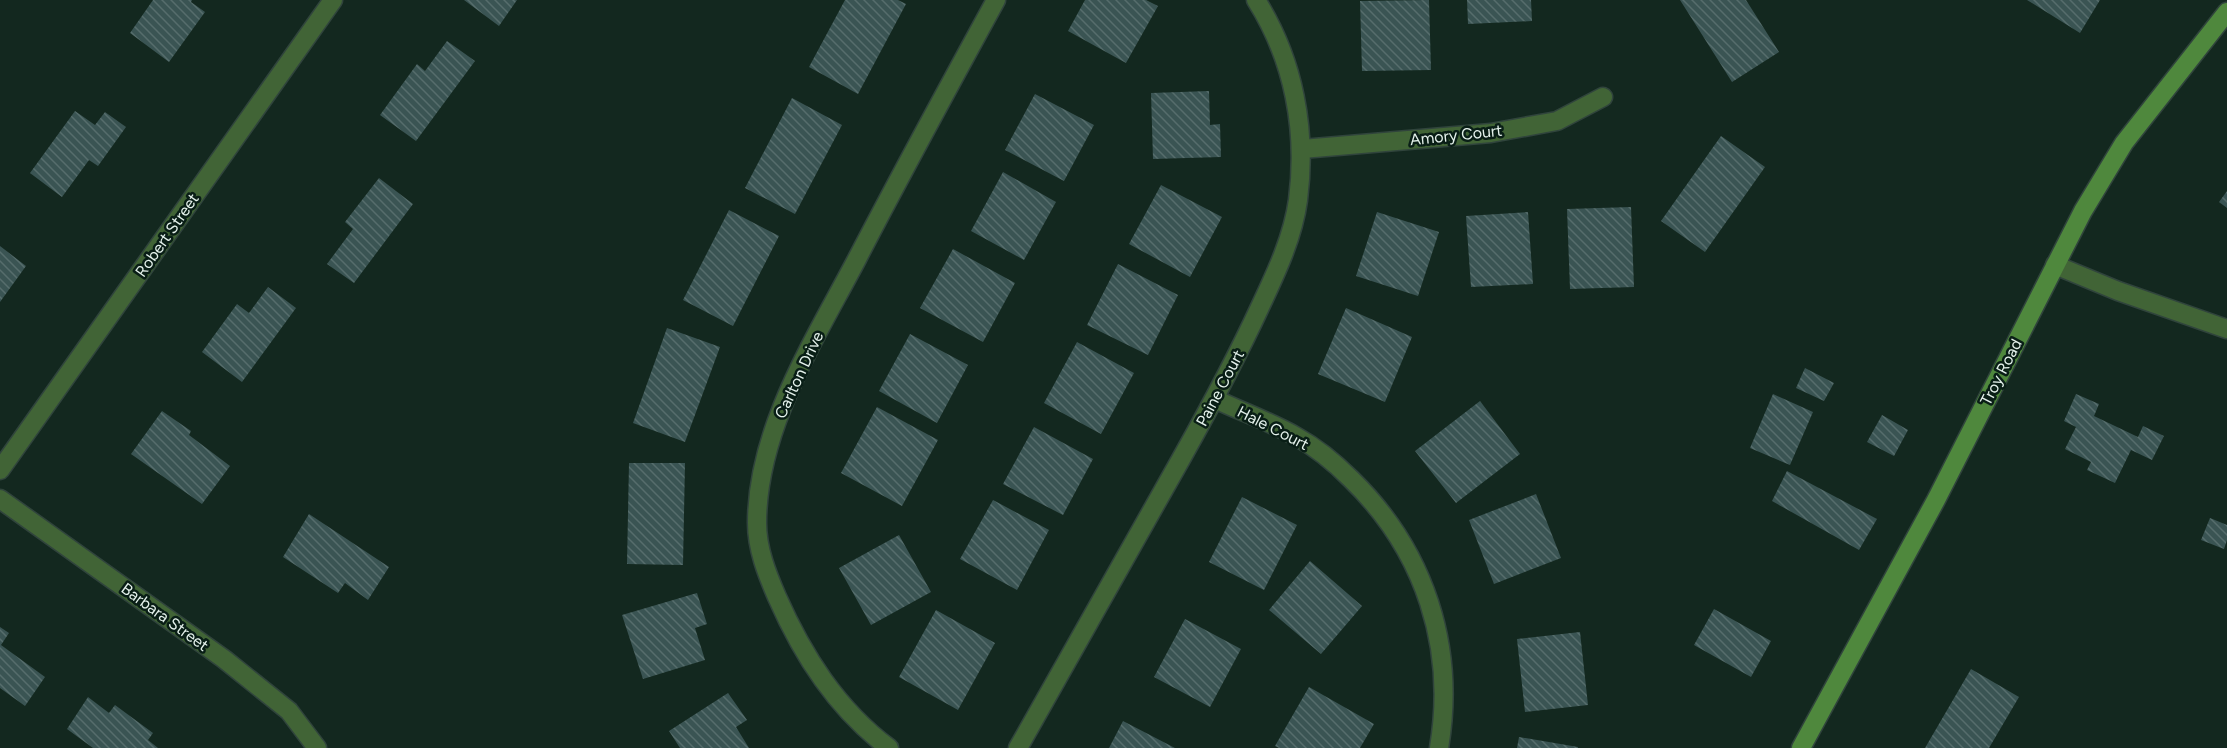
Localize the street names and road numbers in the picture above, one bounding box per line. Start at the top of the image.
street label: Amory Court [1409,121,1503,149]
street label: Robert Street [131,190,203,280]
street label: Carlton Drive [771,328,828,422]
street label: Troy Road [1976,336,2026,408]
street label: Paine Court [1192,347,1248,429]
street label: Hale Court [1234,402,1312,454]
street label: Barbara Street [118,579,212,655]

